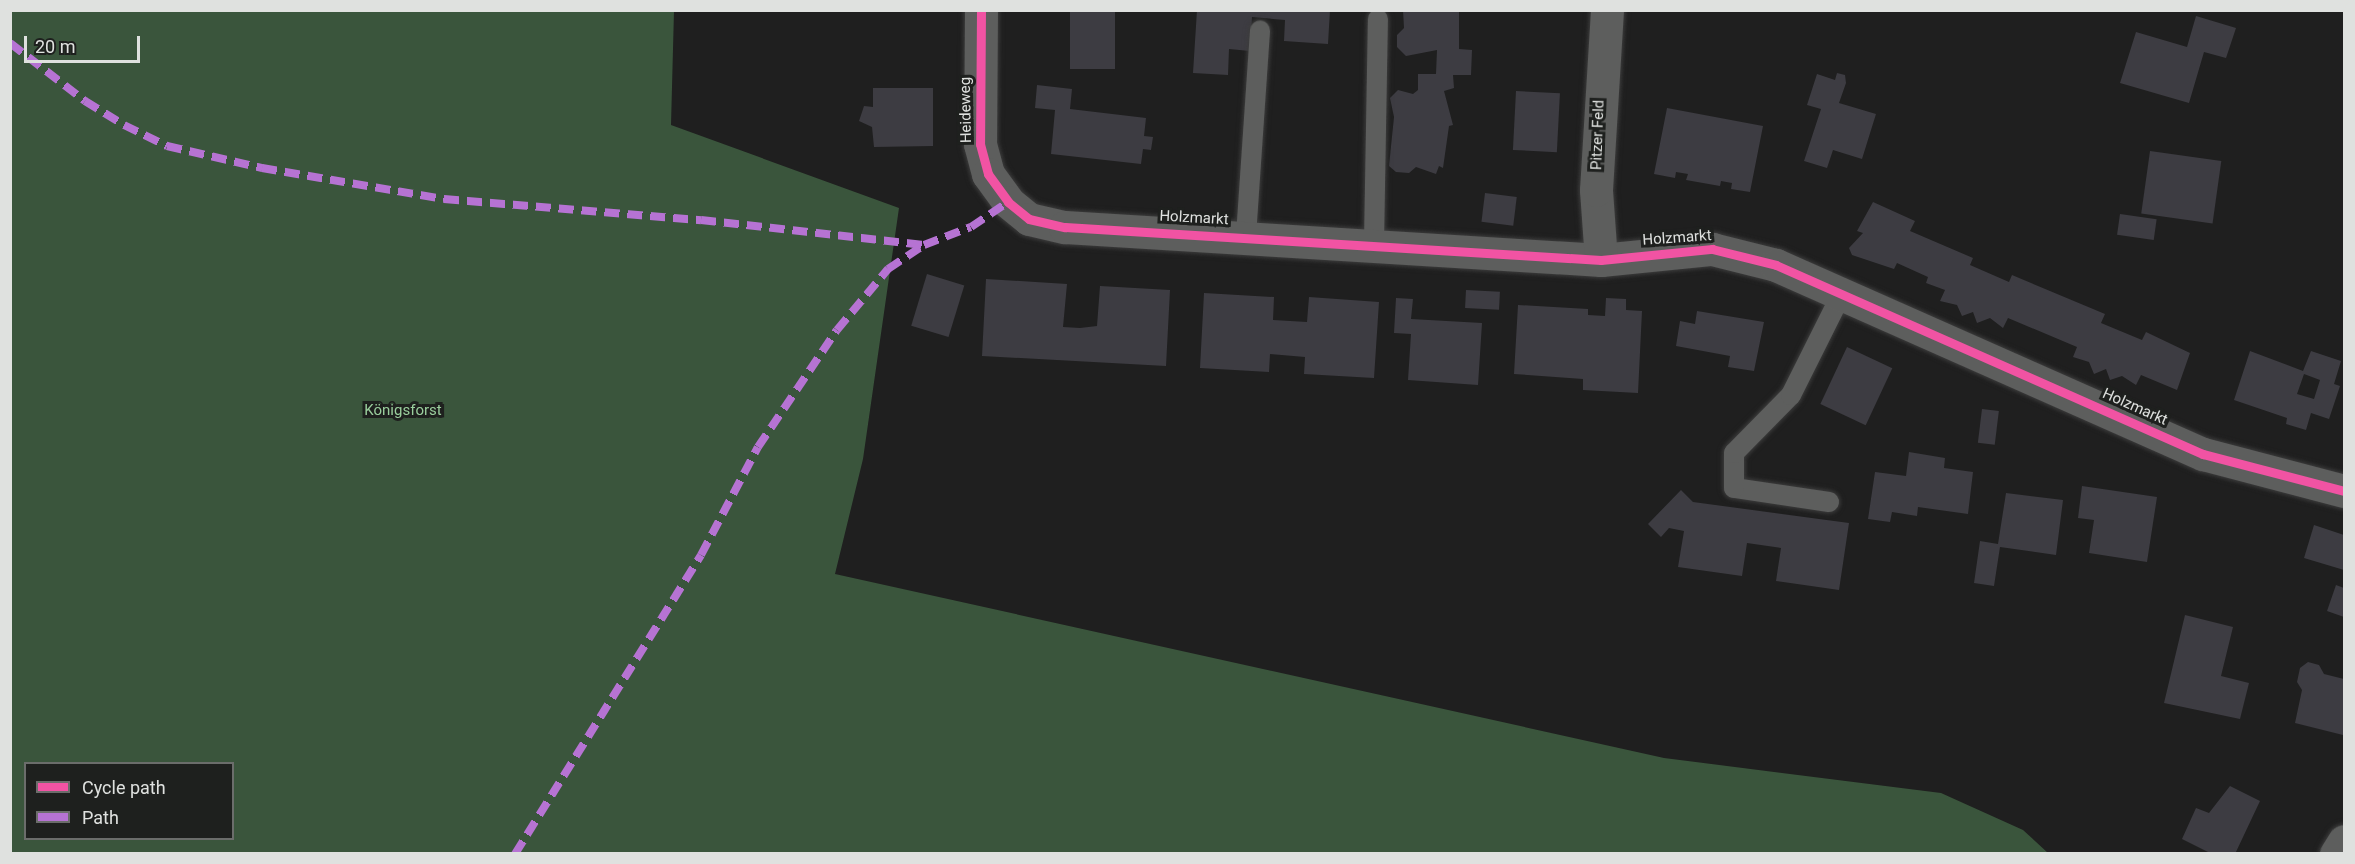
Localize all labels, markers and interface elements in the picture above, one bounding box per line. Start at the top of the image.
scale bar [27,24,142,62]
text: 20 m [35,36,75,57]
street label: Heideweg [956,77,976,143]
street label: Pitzer Feld [1588,100,1608,170]
street label: Holzmarkt [1159,207,1229,229]
street label: Holzmarkt [1642,227,1712,249]
street label: Holzmarkt [2100,385,2170,429]
park label: Königsforst [364,402,442,420]
legend [24,762,234,840]
text: Cycle path [82,777,166,798]
text: Path [82,807,119,828]

